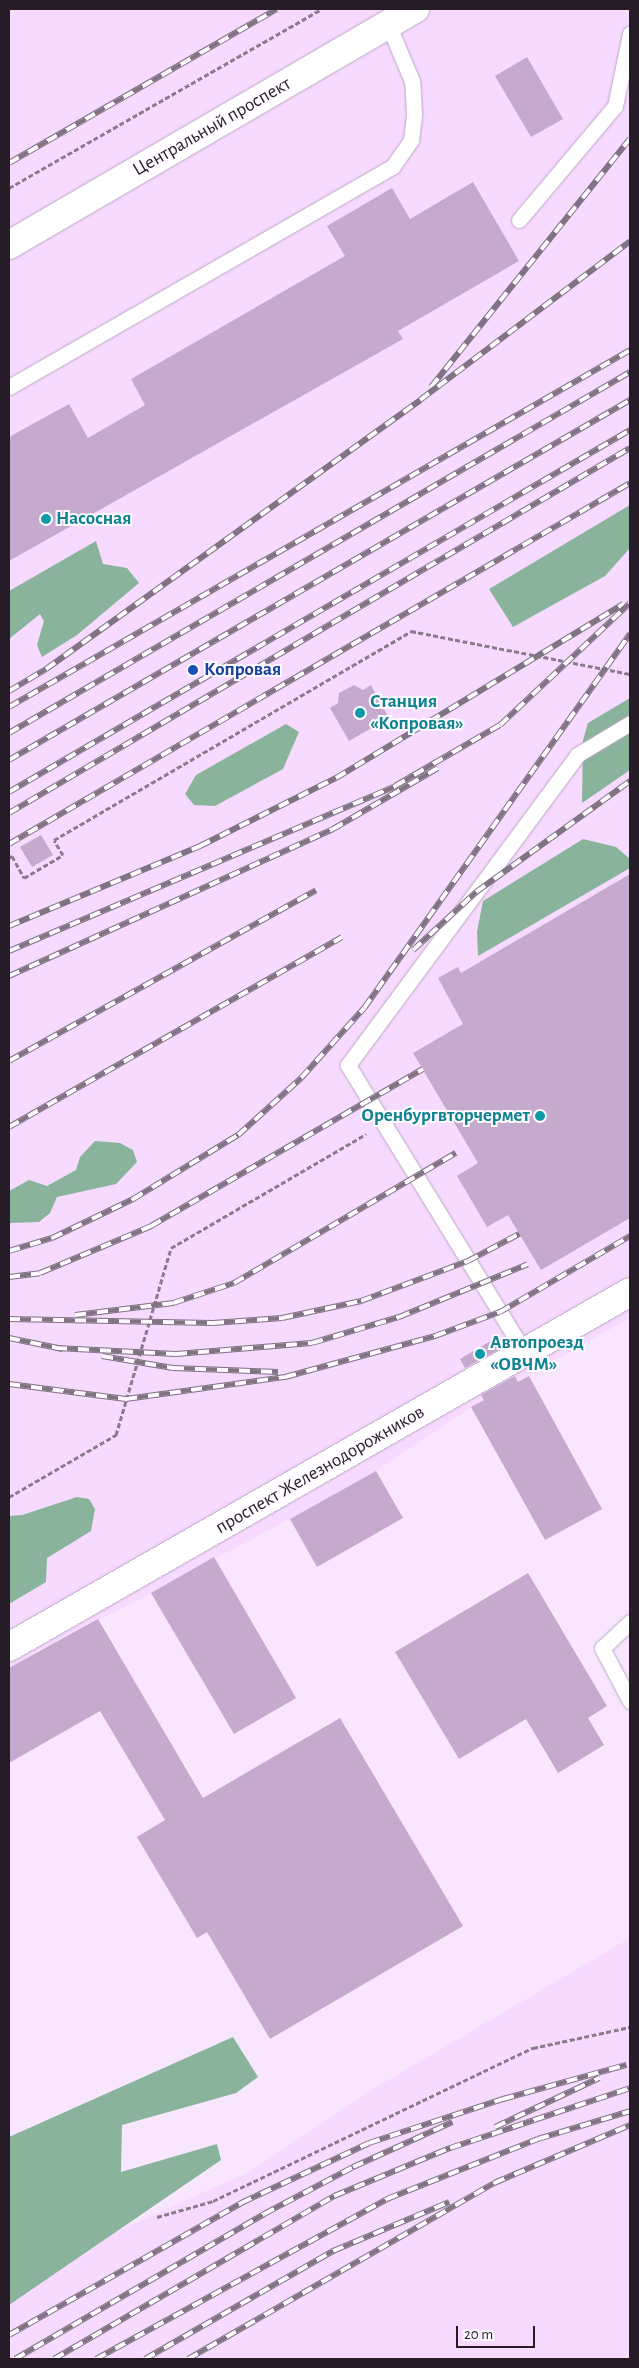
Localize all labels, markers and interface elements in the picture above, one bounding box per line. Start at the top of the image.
street label: Центральный проспект [129,72,295,182]
place label: Насосная [56,508,131,530]
marker: Насосная [40,513,52,525]
place label: Копровая [204,659,281,681]
marker: Копровая [186,663,200,677]
place label: Станция «Копровая» [370,691,464,735]
marker: Станция «Копровая» [354,707,366,719]
place label: Оренбургвторчермет [361,1105,530,1127]
marker: Оренбургвторчермет [534,1110,546,1122]
place label: Автопроезд «ОВЧМ» [490,1332,584,1376]
marker: Автопроезд «ОВЧМ» [474,1348,486,1360]
street label: проспект Железнодорожников [212,1401,428,1539]
scale bar [459,2316,538,2348]
text: 20 m [464,2327,493,2342]

